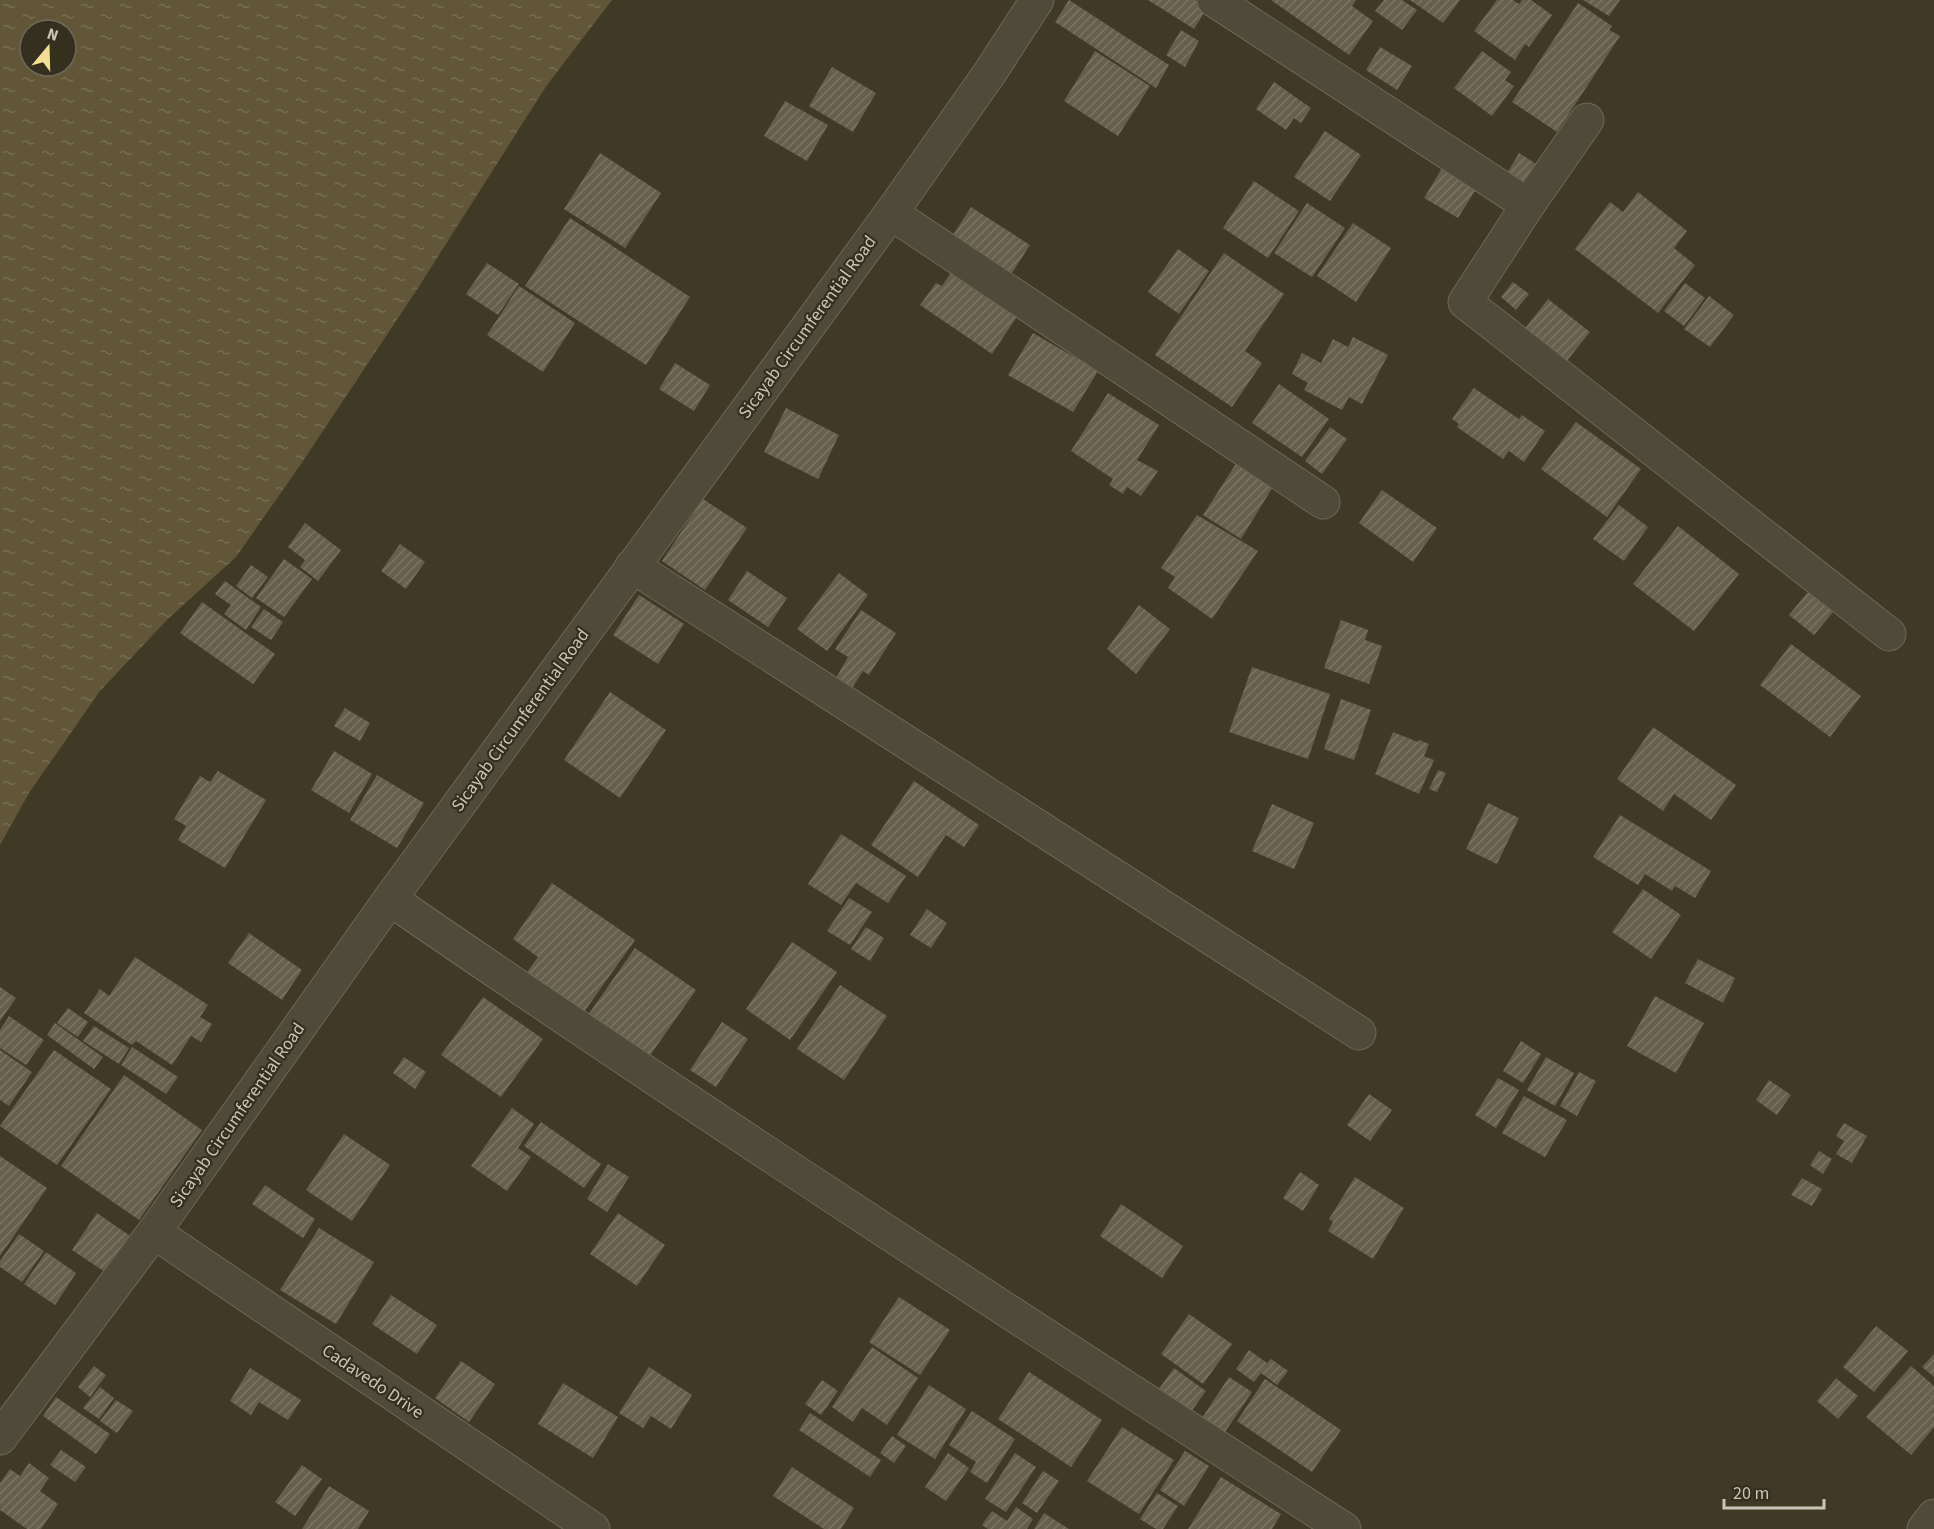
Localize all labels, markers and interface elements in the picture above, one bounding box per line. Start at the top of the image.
north arrow [18,18,78,78]
text: N [44,23,61,47]
street label: Sicayab Circumferential Road [732,231,882,424]
street label: Sicayab Circumferential Road [445,624,595,817]
street label: Sicayab Circumferential Road [164,1018,311,1213]
street label: Cadavedo Drive [317,1338,429,1425]
scale bar [1724,1472,1824,1510]
text: 20 m [1733,1481,1769,1506]

